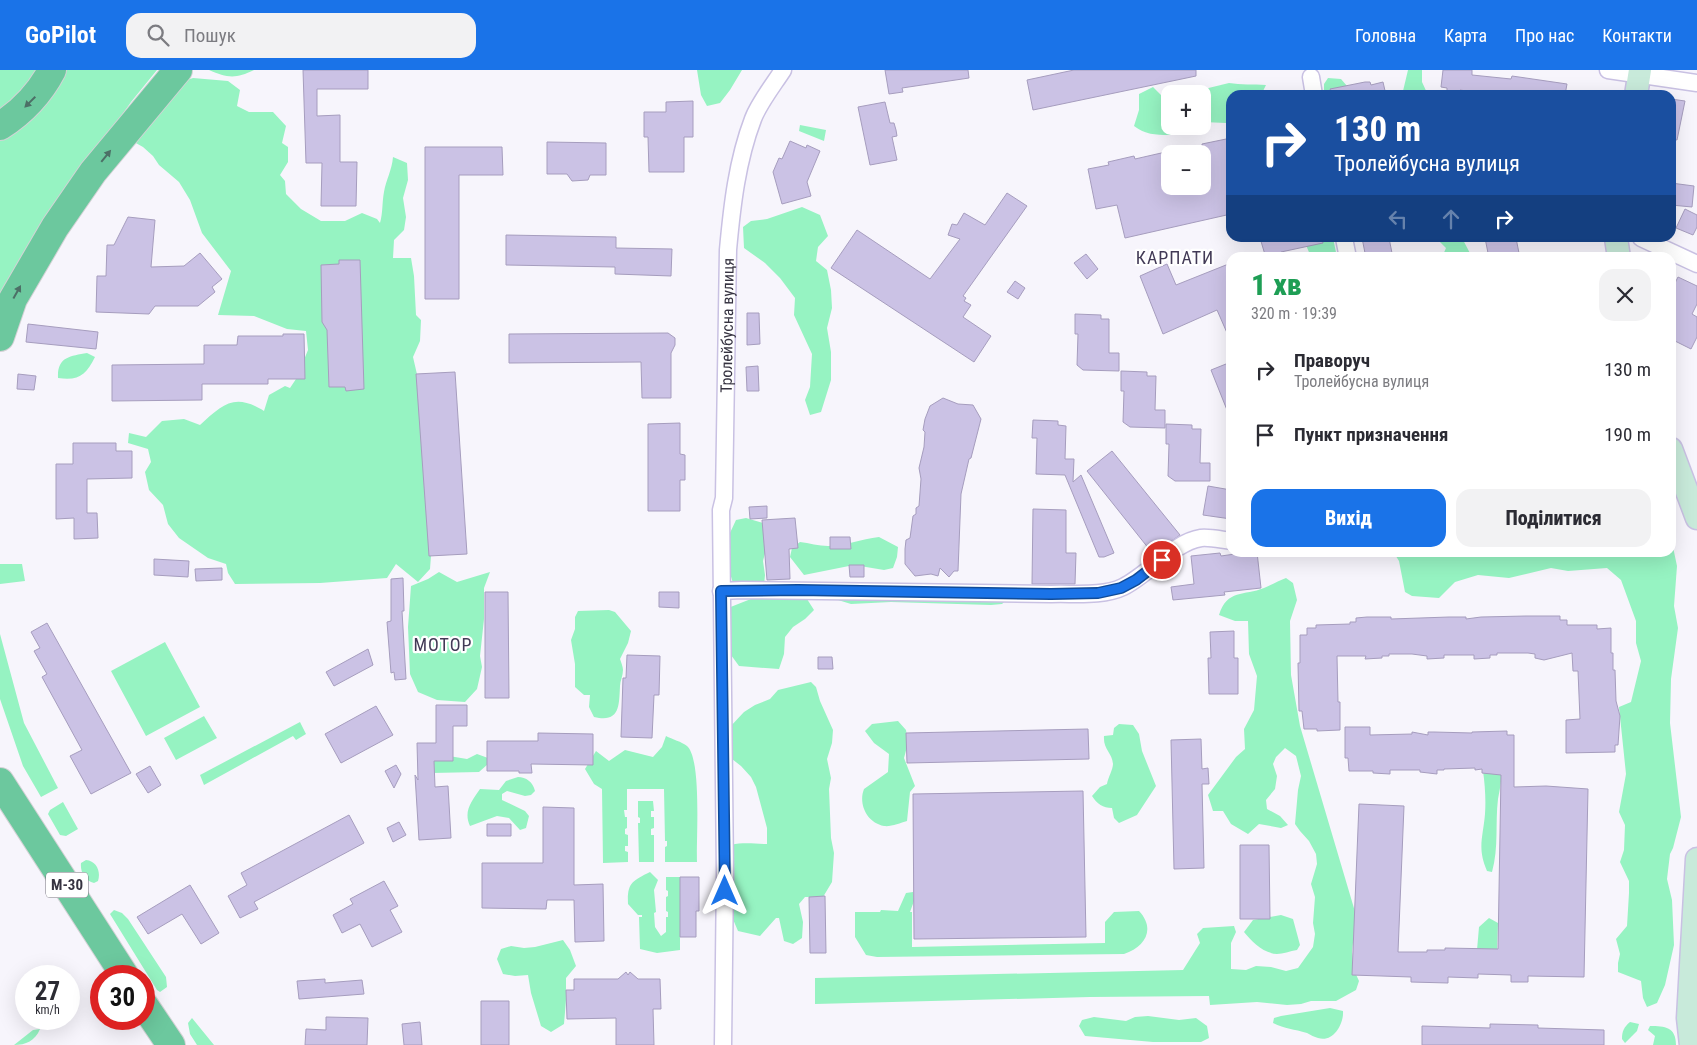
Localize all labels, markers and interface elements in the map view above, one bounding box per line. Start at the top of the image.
search box [126,13,476,58]
text: GoPilot [25,21,96,49]
icon: search [144,21,172,49]
text: Пошук [184,24,236,47]
text: Головна [1355,25,1416,46]
text: Карта [1444,25,1487,46]
text: Про нас [1515,25,1574,46]
text: Контакти [1602,25,1672,46]
map controls [1161,85,1211,195]
button: + [1161,85,1211,135]
one-way arrow [24,95,36,107]
text: 130 m [1334,109,1421,150]
icon: right [1251,110,1316,175]
button: − [1161,145,1211,195]
one-way arrow [100,150,111,163]
text: Тролейбусна вулиця [1334,151,1520,176]
icon: left [1384,205,1412,233]
icon: ahead [1437,205,1465,233]
icon: right [1490,205,1518,233]
district label: КАРПАТИ [1136,247,1214,268]
street label: Тролейбусна вулиця [716,258,737,393]
text: 1 хв [1251,267,1302,302]
button: close [1599,269,1651,321]
one-way arrow [13,285,22,299]
text: 320 m · 19:39 [1251,304,1337,323]
text: Праворуч [1294,349,1370,372]
icon: right [1251,356,1279,384]
text: 130 m [1604,358,1651,381]
text: Тролейбусна вулиця [1294,372,1429,391]
icon: arrive [1251,421,1279,449]
text: Пункт призначення [1294,423,1448,446]
text: 190 m [1604,423,1651,446]
button: Вихід [1251,489,1446,547]
button: Поділитися [1456,489,1651,547]
pin [1141,539,1183,581]
icon: arrive [1148,546,1176,574]
district label: МОТОР [413,634,473,655]
position arrow [698,864,750,916]
road number: М-30 [46,872,88,898]
speed limit sign: 30 [90,965,155,1030]
text: 27 [35,977,60,1006]
text: km/h [35,1003,60,1017]

